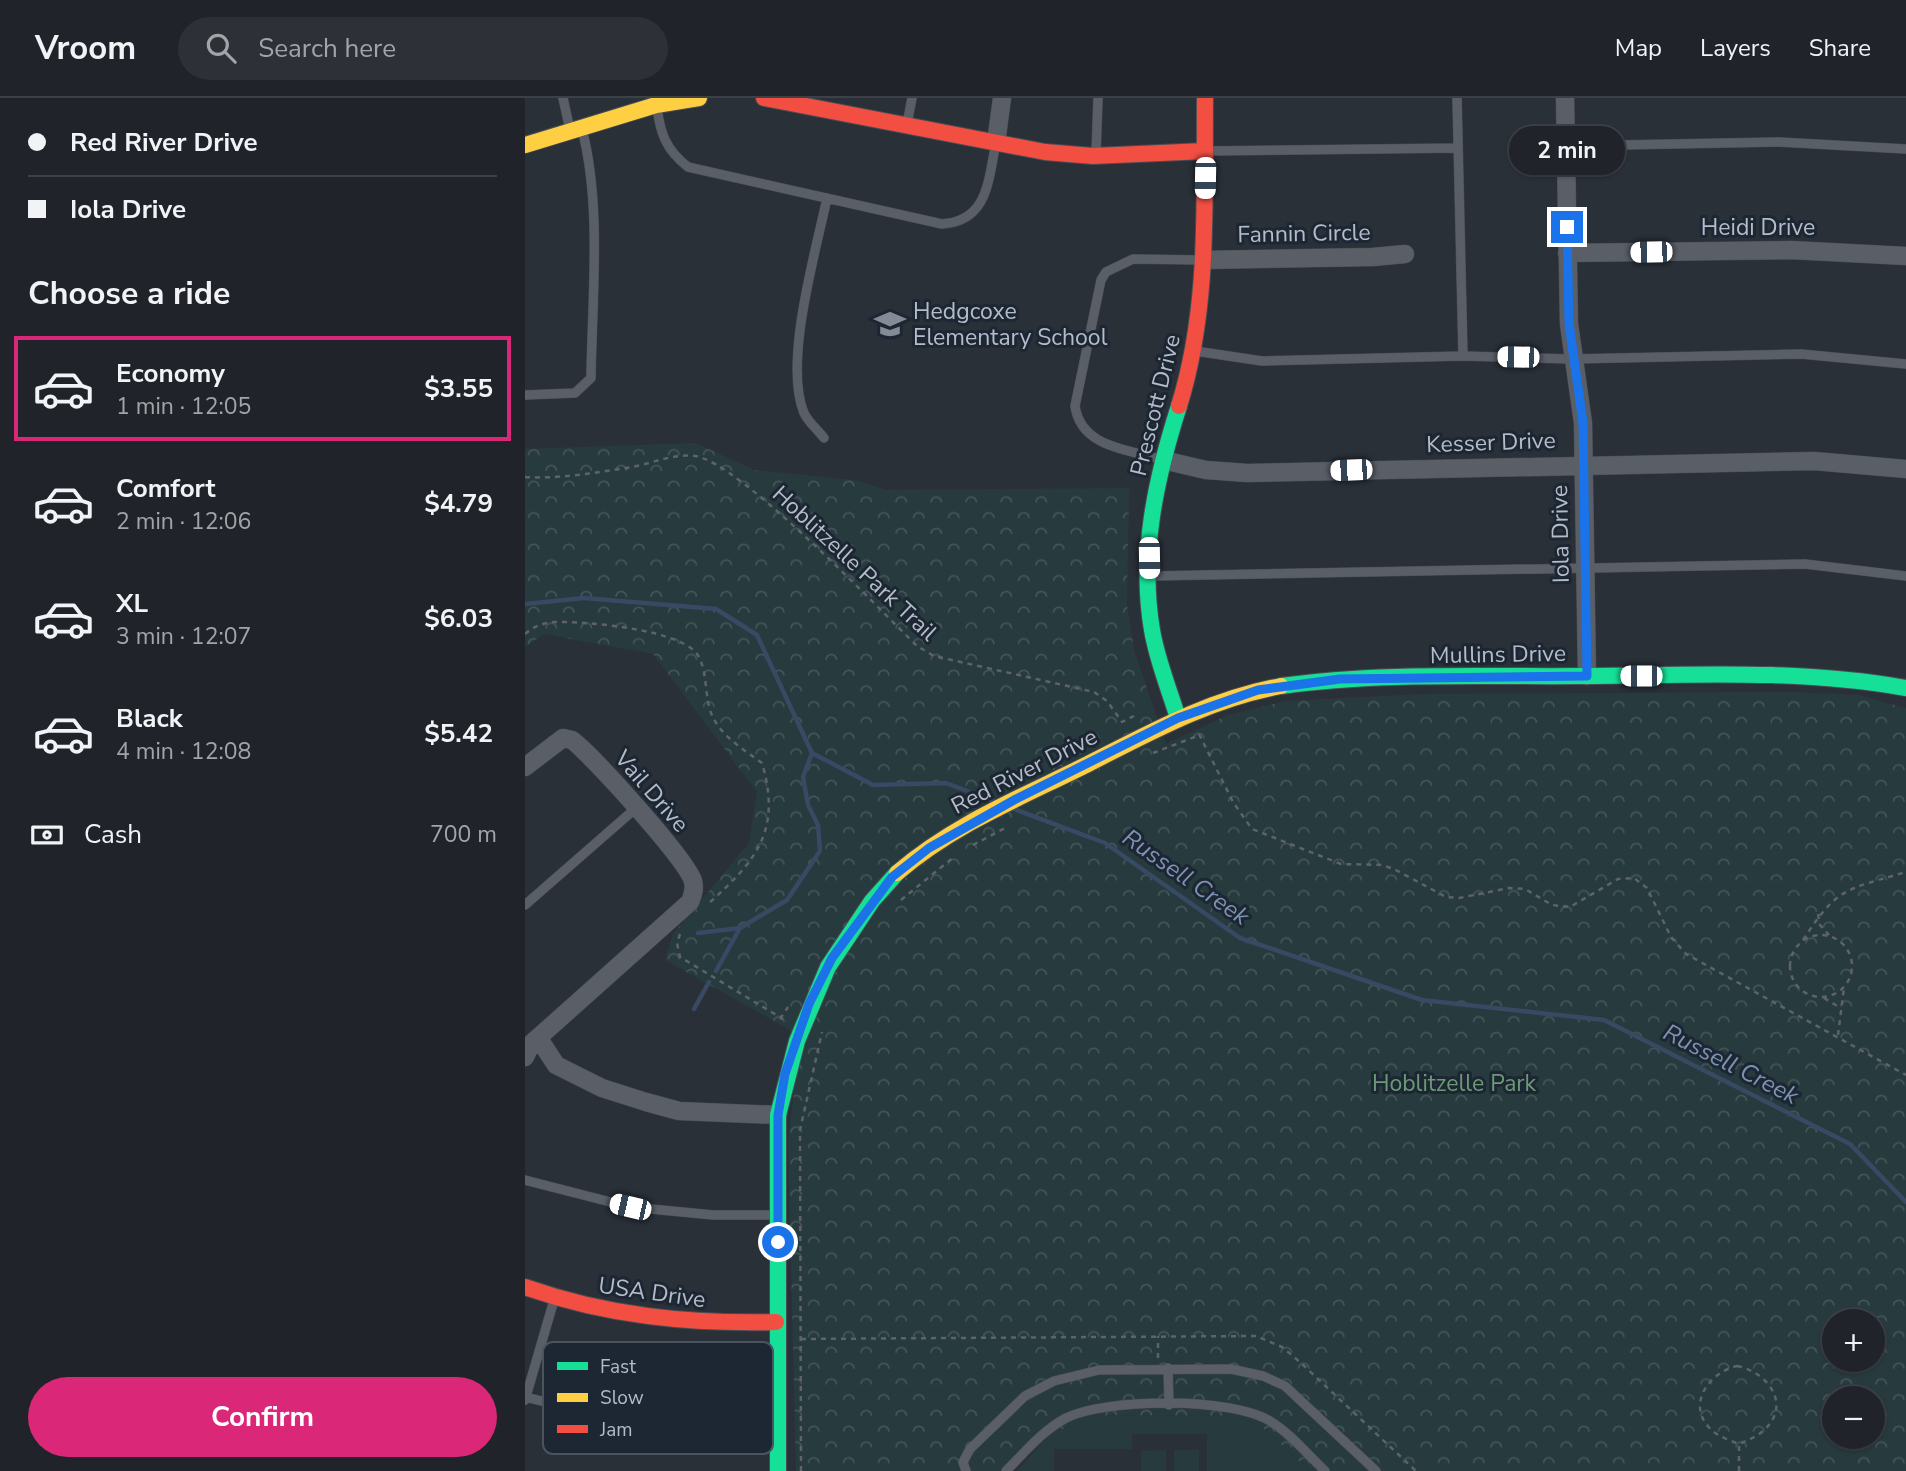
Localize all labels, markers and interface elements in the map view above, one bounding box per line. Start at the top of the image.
search box [178,17,668,80]
text: Vroom [35,26,136,71]
icon: search [202,29,240,67]
text: Search here [258,31,396,66]
text: Map [1615,32,1662,64]
text: Layers [1700,32,1771,64]
text: Share [1809,32,1871,64]
text: Red River Drive [70,125,258,160]
callout: 2 min [1509,125,1625,174]
text: 2 min [1537,135,1597,166]
car [1195,157,1216,199]
text: Iola Drive [70,192,186,227]
route end [1551,211,1583,243]
street label: Heidi Drive [1701,212,1815,243]
street label: Fannin Circle [1237,217,1371,250]
car [1630,241,1673,263]
text: Choose a ride [28,272,230,315]
place label: Hedgcoxe Elementary School [913,296,1108,353]
school or university icon: Hedgcoxe Elementary School [873,307,907,341]
street label: Prescott Drive [1123,331,1188,479]
car [1497,346,1540,368]
text: Economy [116,356,225,391]
icon: car [32,357,95,420]
text: $3.55 [424,371,493,406]
text: 1 min · 12:05 [116,391,251,422]
street label: Kesser Drive [1426,425,1556,460]
car [1330,459,1373,481]
text: Comfort [116,471,216,506]
icon: car [32,472,95,535]
street label: Hoblitzelle Park Trail [766,479,944,648]
street label: Iola Drive [1544,485,1577,583]
text: $4.79 [424,486,493,521]
text: 2 min · 12:06 [116,506,251,537]
car [1139,537,1160,579]
text: XL [116,586,148,621]
icon: car [32,587,95,650]
text: $6.03 [424,601,493,636]
text: 3 min · 12:07 [116,621,251,652]
street label: Mullins Drive [1430,638,1566,671]
car [1621,666,1663,687]
text: Black [116,701,183,736]
icon: car [32,702,95,765]
text: $5.42 [424,716,493,751]
street label: Red River Drive [946,721,1103,822]
text: 4 min · 12:08 [116,736,251,767]
street label: Vail Drive [607,743,696,839]
icon: cash [28,816,66,854]
text: Cash [84,817,142,852]
text: 700 m [430,819,497,850]
water label: Russell Creek [1116,821,1257,933]
water label: Russell Creek [1658,1016,1805,1112]
park label: Hoblitzelle Park [1372,1068,1537,1099]
car [608,1192,653,1222]
route start [762,1226,794,1258]
street label: USA Drive [596,1270,708,1315]
map controls [1822,1309,1885,1449]
button: + [1822,1309,1885,1372]
legend [543,1342,773,1454]
text: Fast [600,1354,636,1380]
button: Confirm [28,1377,497,1457]
text: Slow [600,1385,644,1411]
button: − [1822,1386,1885,1449]
text: Jam [599,1417,633,1443]

